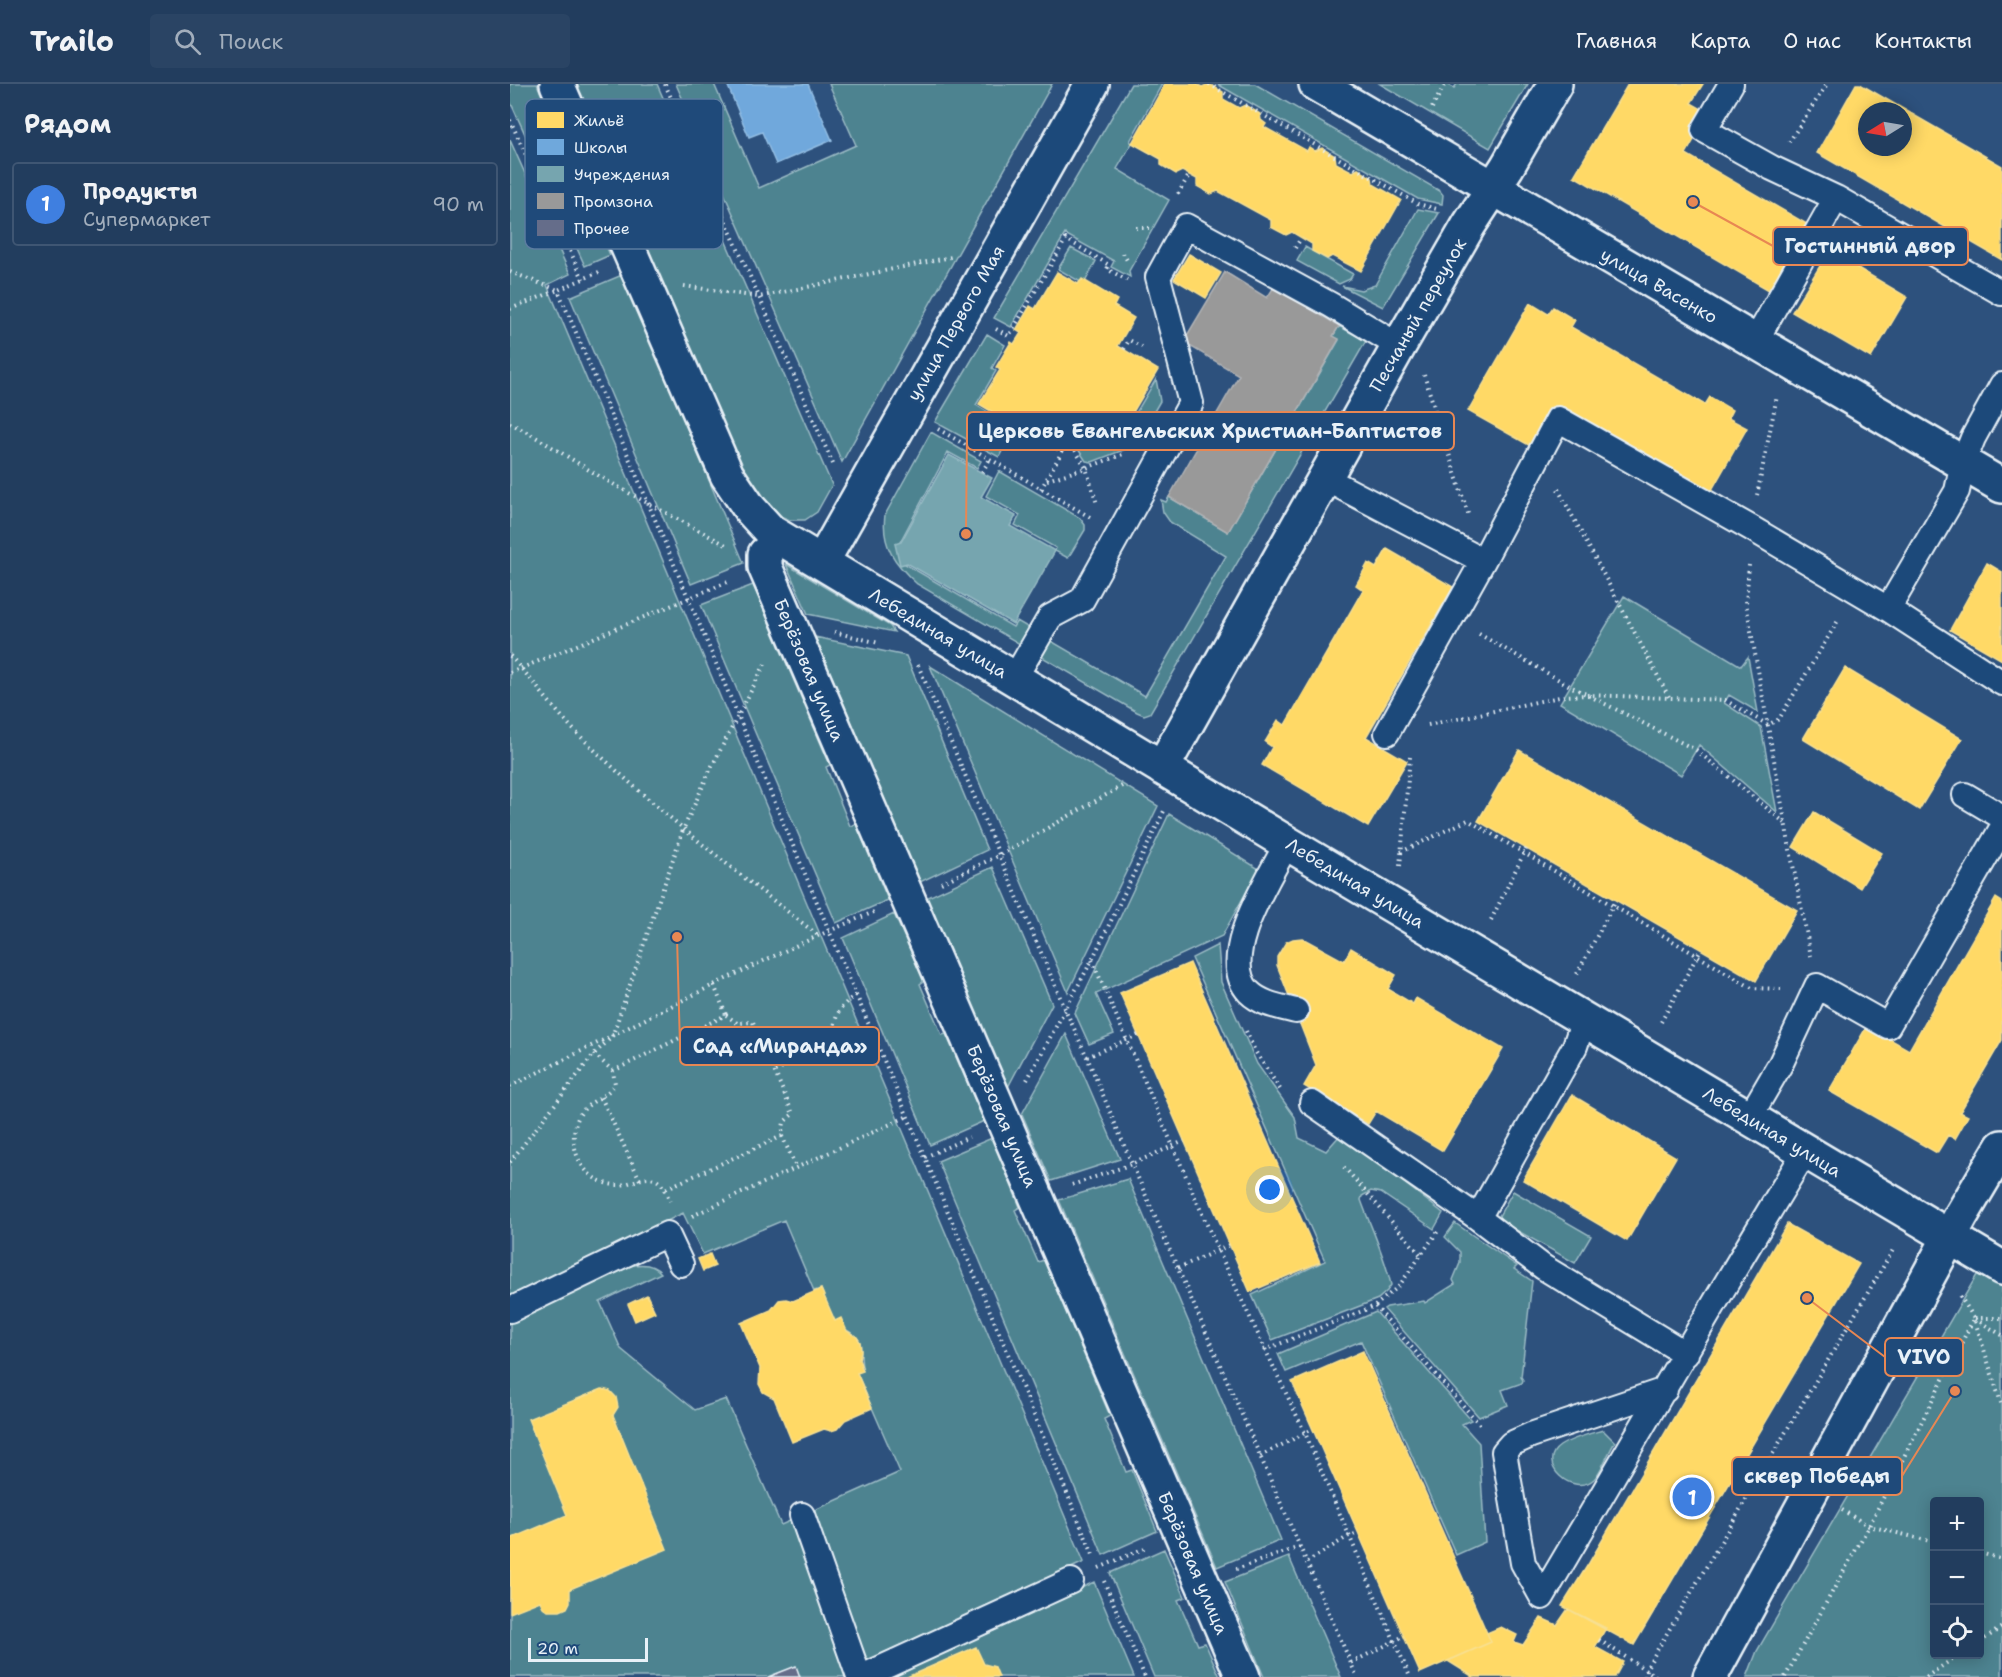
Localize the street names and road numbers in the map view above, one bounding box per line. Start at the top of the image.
street label: Песчаный переулок [1364,233,1472,396]
street label: улица Первого Мая [902,241,1010,405]
street label: улица Васенко [1596,243,1722,329]
street label: Лебединая улица [864,582,1012,684]
street label: Берёзовая улица [768,595,850,745]
street label: Лебединая улица [1281,832,1429,934]
street label: Берёзовая улица [961,1041,1043,1191]
street label: Лебединая улица [1698,1081,1846,1183]
street label: Берёзовая улица [1152,1488,1234,1638]

